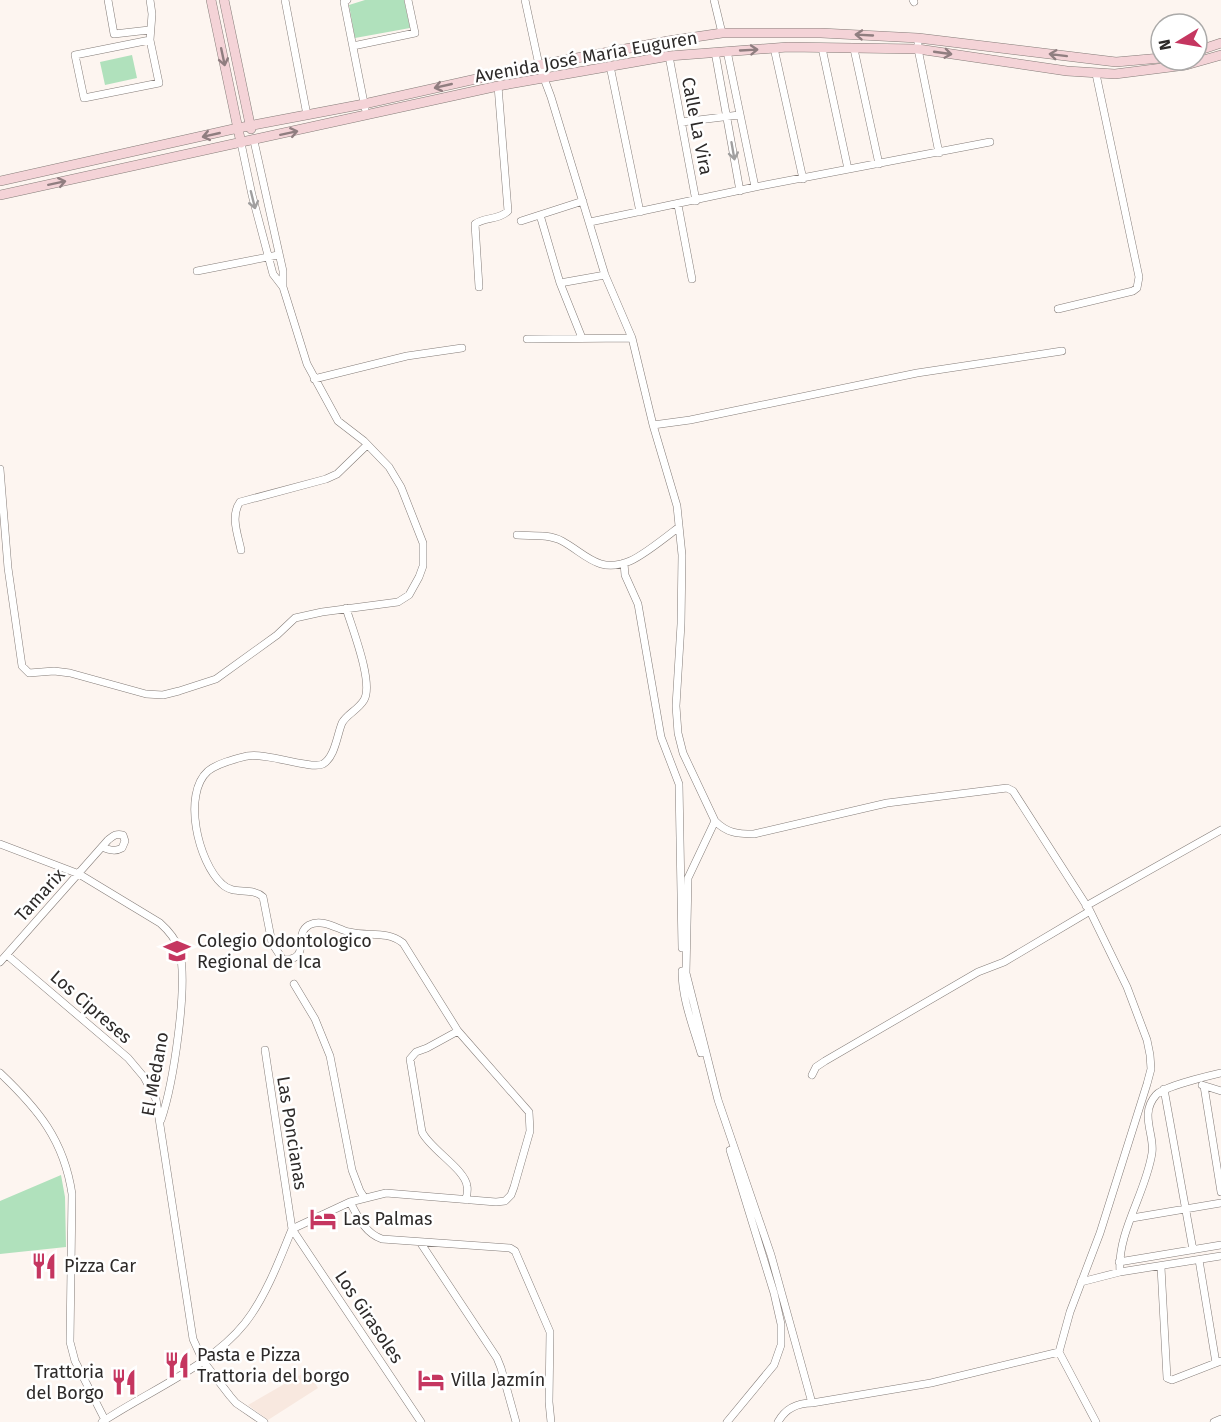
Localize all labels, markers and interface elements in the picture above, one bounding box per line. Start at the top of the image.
north arrow [1149,12,1209,72]
street label: Avenida José María Euguren [473,27,699,87]
one-way arrow [855,29,875,40]
text: N [1154,38,1175,52]
one-way arrow [738,44,758,55]
one-way arrow [218,47,229,67]
one-way arrow [933,47,953,58]
one-way arrow [1049,49,1068,60]
street label: Calle La Vira [677,75,717,177]
one-way arrow [434,81,453,93]
one-way arrow [279,127,298,138]
one-way arrow [202,129,221,141]
one-way arrow [728,141,739,160]
one-way arrow [47,177,66,188]
one-way arrow [248,190,260,209]
street label: Tamarix [10,864,70,926]
place label: Colegio Odontologico Regional de Ica [197,930,372,973]
school or university icon: Colegio Odontologico Regional de Ica [162,936,192,966]
street label: Los Cipreses [46,966,136,1048]
street label: El Médano [137,1030,173,1118]
street label: Las Poncianas [272,1075,312,1191]
hotel icon: Las Palmas [308,1204,338,1234]
place label: Las Palmas [343,1208,432,1230]
restaurant icon: Pizza Car [29,1251,59,1281]
place label: Pizza Car [64,1255,136,1277]
street label: Los Girasoles [330,1267,408,1367]
place label: Pasta e Pizza Trattoria del borgo [197,1344,350,1387]
restaurant icon: Pasta e Pizza Trattoria del borgo [162,1350,192,1380]
place label: Trattoria del Borgo [26,1361,104,1404]
hotel icon: Villa Jazmín [416,1365,446,1395]
restaurant icon: Trattoria del Borgo [109,1367,139,1397]
place label: Villa Jazmín [451,1369,545,1391]

